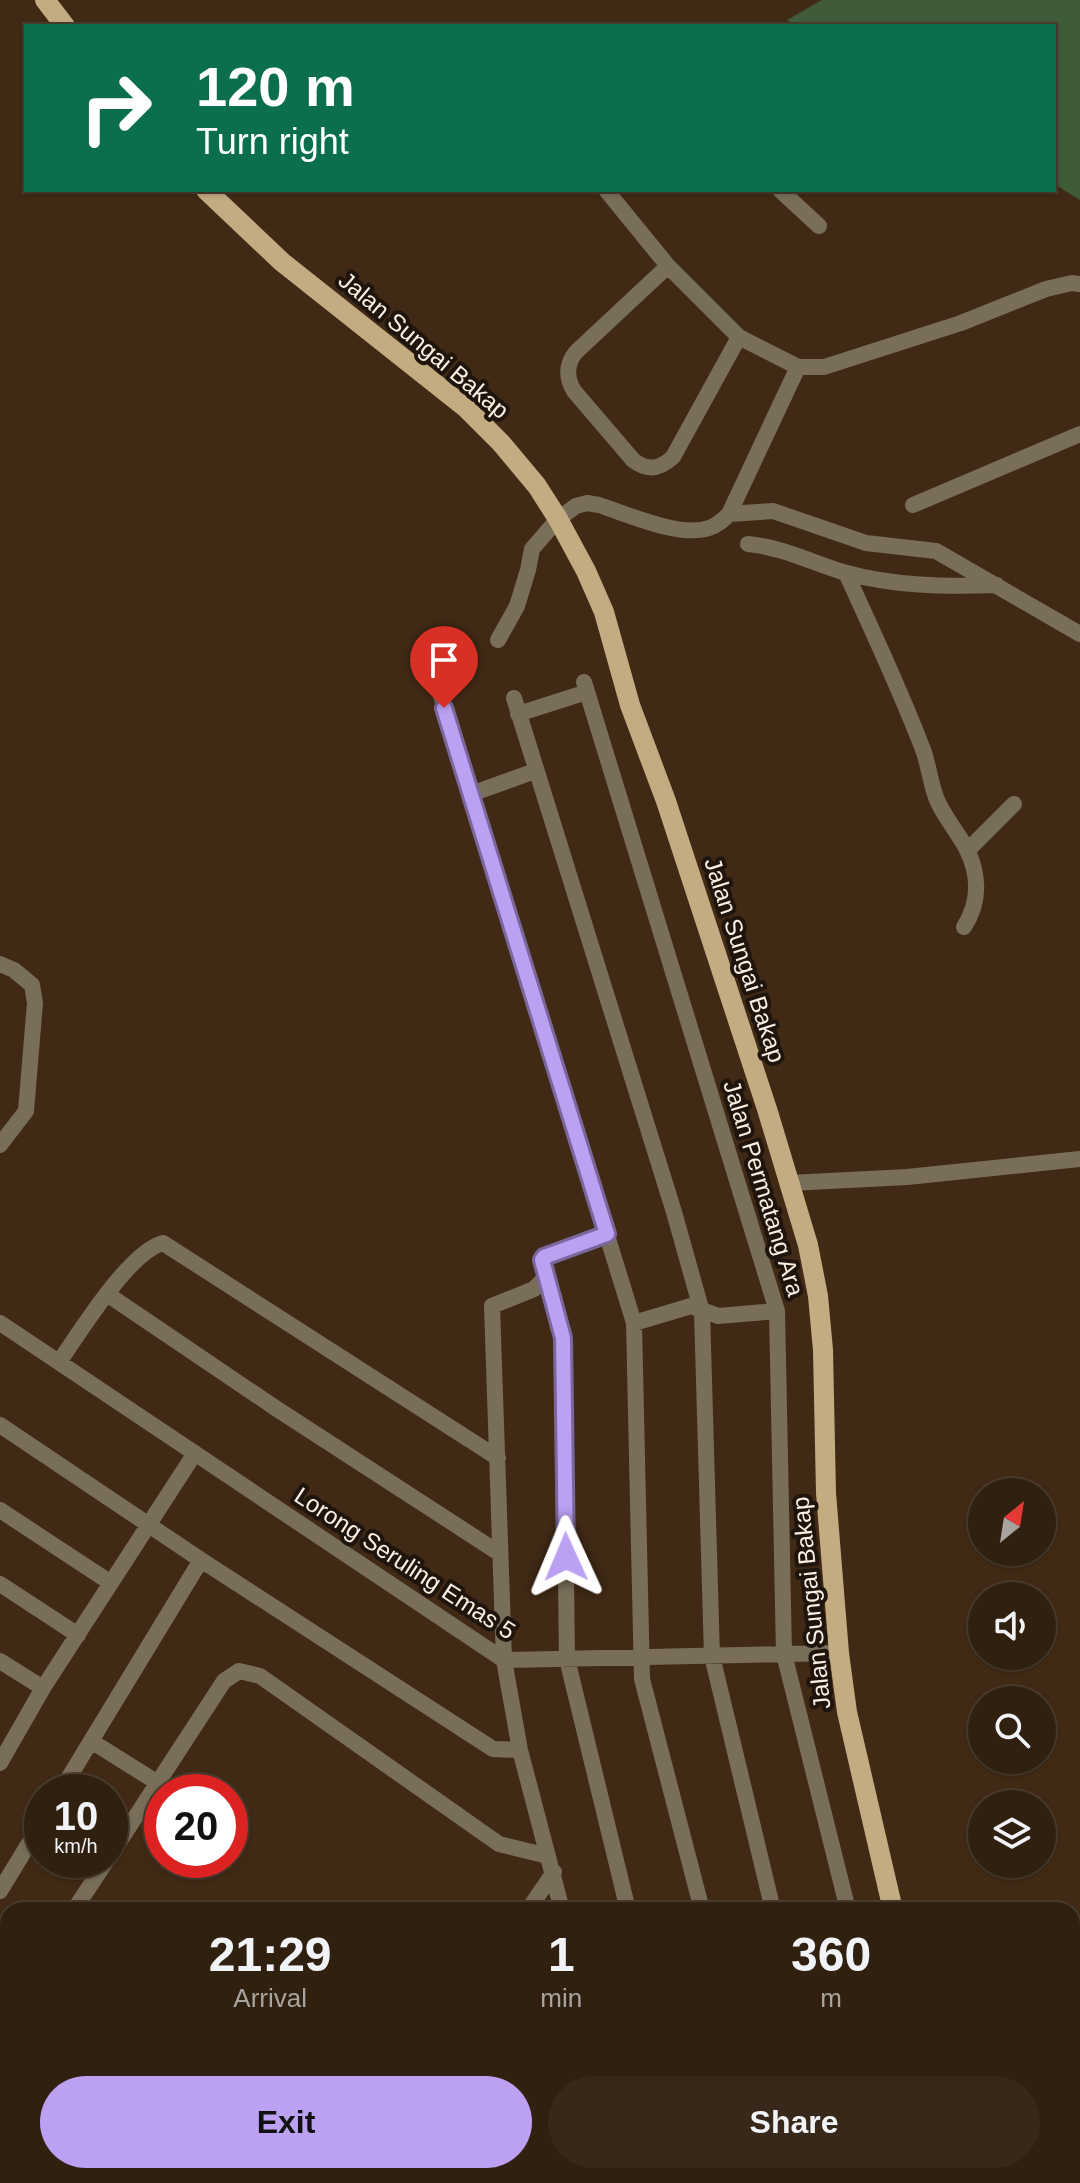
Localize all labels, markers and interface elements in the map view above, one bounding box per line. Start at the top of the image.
text: 120 m [196,55,355,118]
icon: right [64,56,168,160]
text: Turn right [196,121,349,162]
street label: Jalan Sungai Bakap [334,266,514,424]
pin [410,626,478,708]
icon: arrive [422,638,466,682]
street label: Jalan Sungai Bakap [699,854,791,1066]
street label: Jalan Permatang Ara [718,1077,810,1300]
north arrow [968,1478,1056,1566]
map controls [968,1478,1056,1878]
street label: Lorong Seruling Emas 5 [290,1482,520,1644]
street label: Jalan Sungai Bakap [786,1495,836,1711]
position arrow [524,1515,608,1599]
button: sound [968,1582,1056,1670]
button: search [968,1686,1056,1774]
speed limit sign: 20 [144,1774,248,1878]
button: layers [968,1790,1056,1878]
text: 10 [54,1794,98,1838]
text: km/h [54,1835,98,1857]
text: 21:29 [209,1928,332,1981]
text: 1 [548,1928,575,1981]
text: 360 [791,1928,871,1981]
text: Arrival [233,1983,307,2013]
text: min [540,1983,582,2013]
text: m [820,1983,842,2013]
button: Exit [40,2076,532,2168]
button: Share [548,2076,1040,2168]

